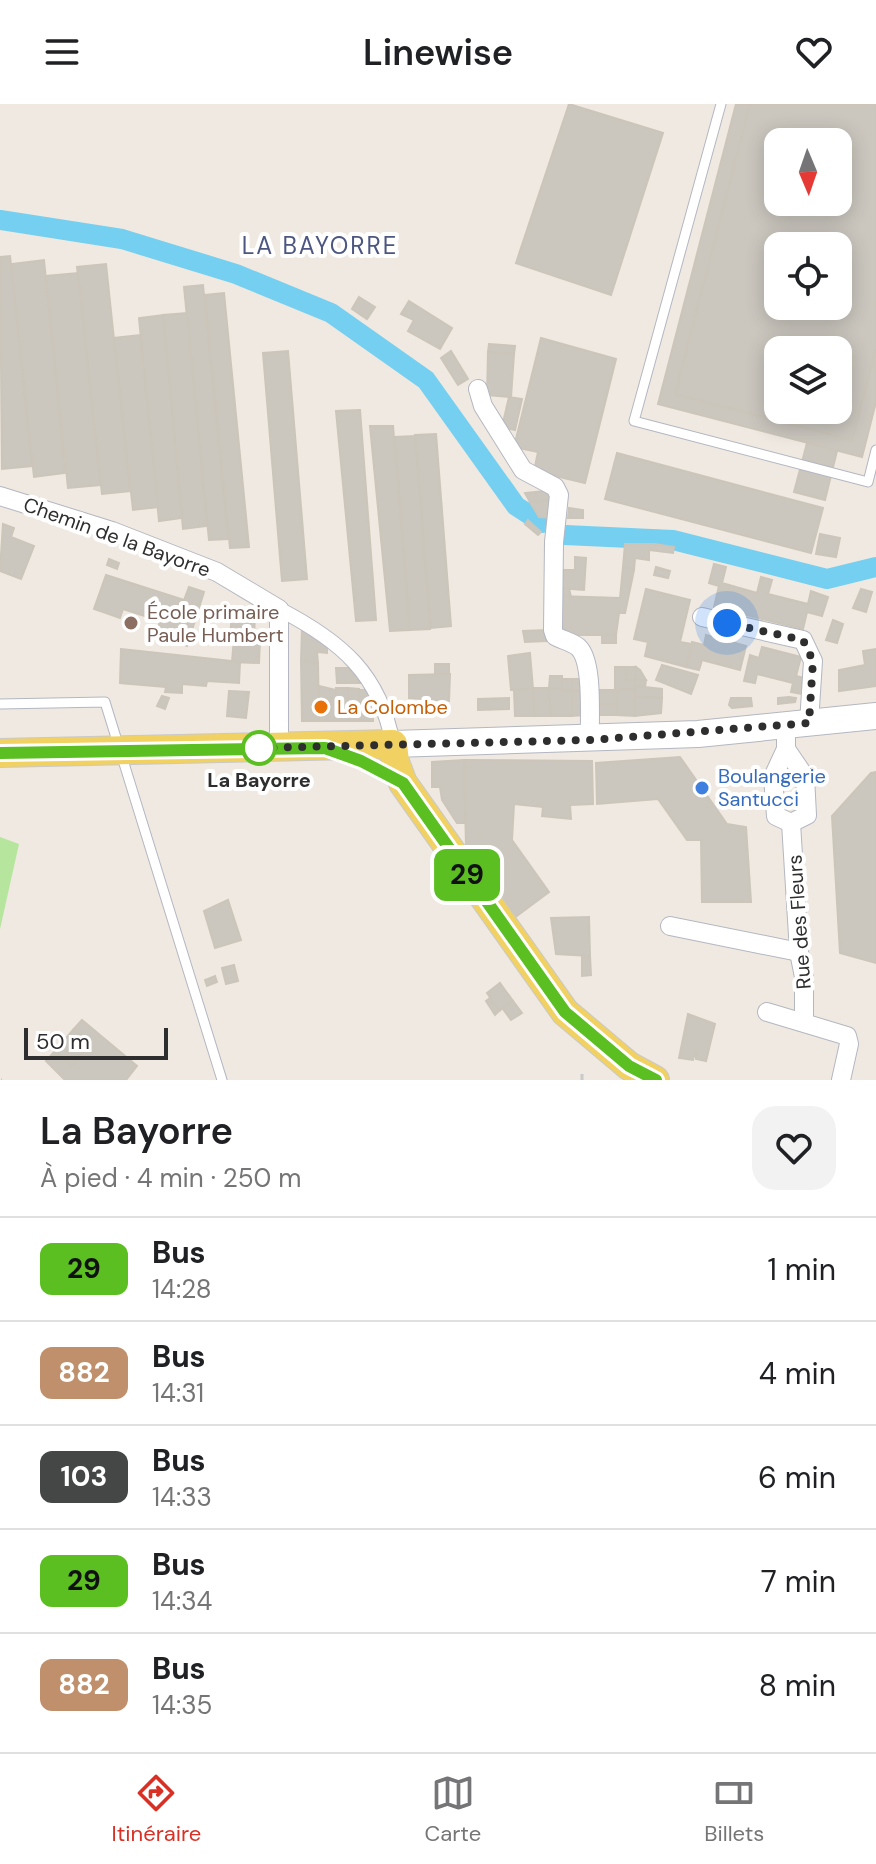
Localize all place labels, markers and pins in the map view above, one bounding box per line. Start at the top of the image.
place label: École primaire Paule Humbert [147,599,284,648]
marker: École primaire Paule Humbert [122,614,140,632]
place label: La Colombe [337,694,448,720]
marker: La Colombe [312,698,330,716]
marker: La Bayorre [242,731,276,765]
place label: Boulangerie Santucci [718,763,826,812]
place label: La Bayorre [207,767,311,793]
marker: Boulangerie Santucci [693,779,711,797]

